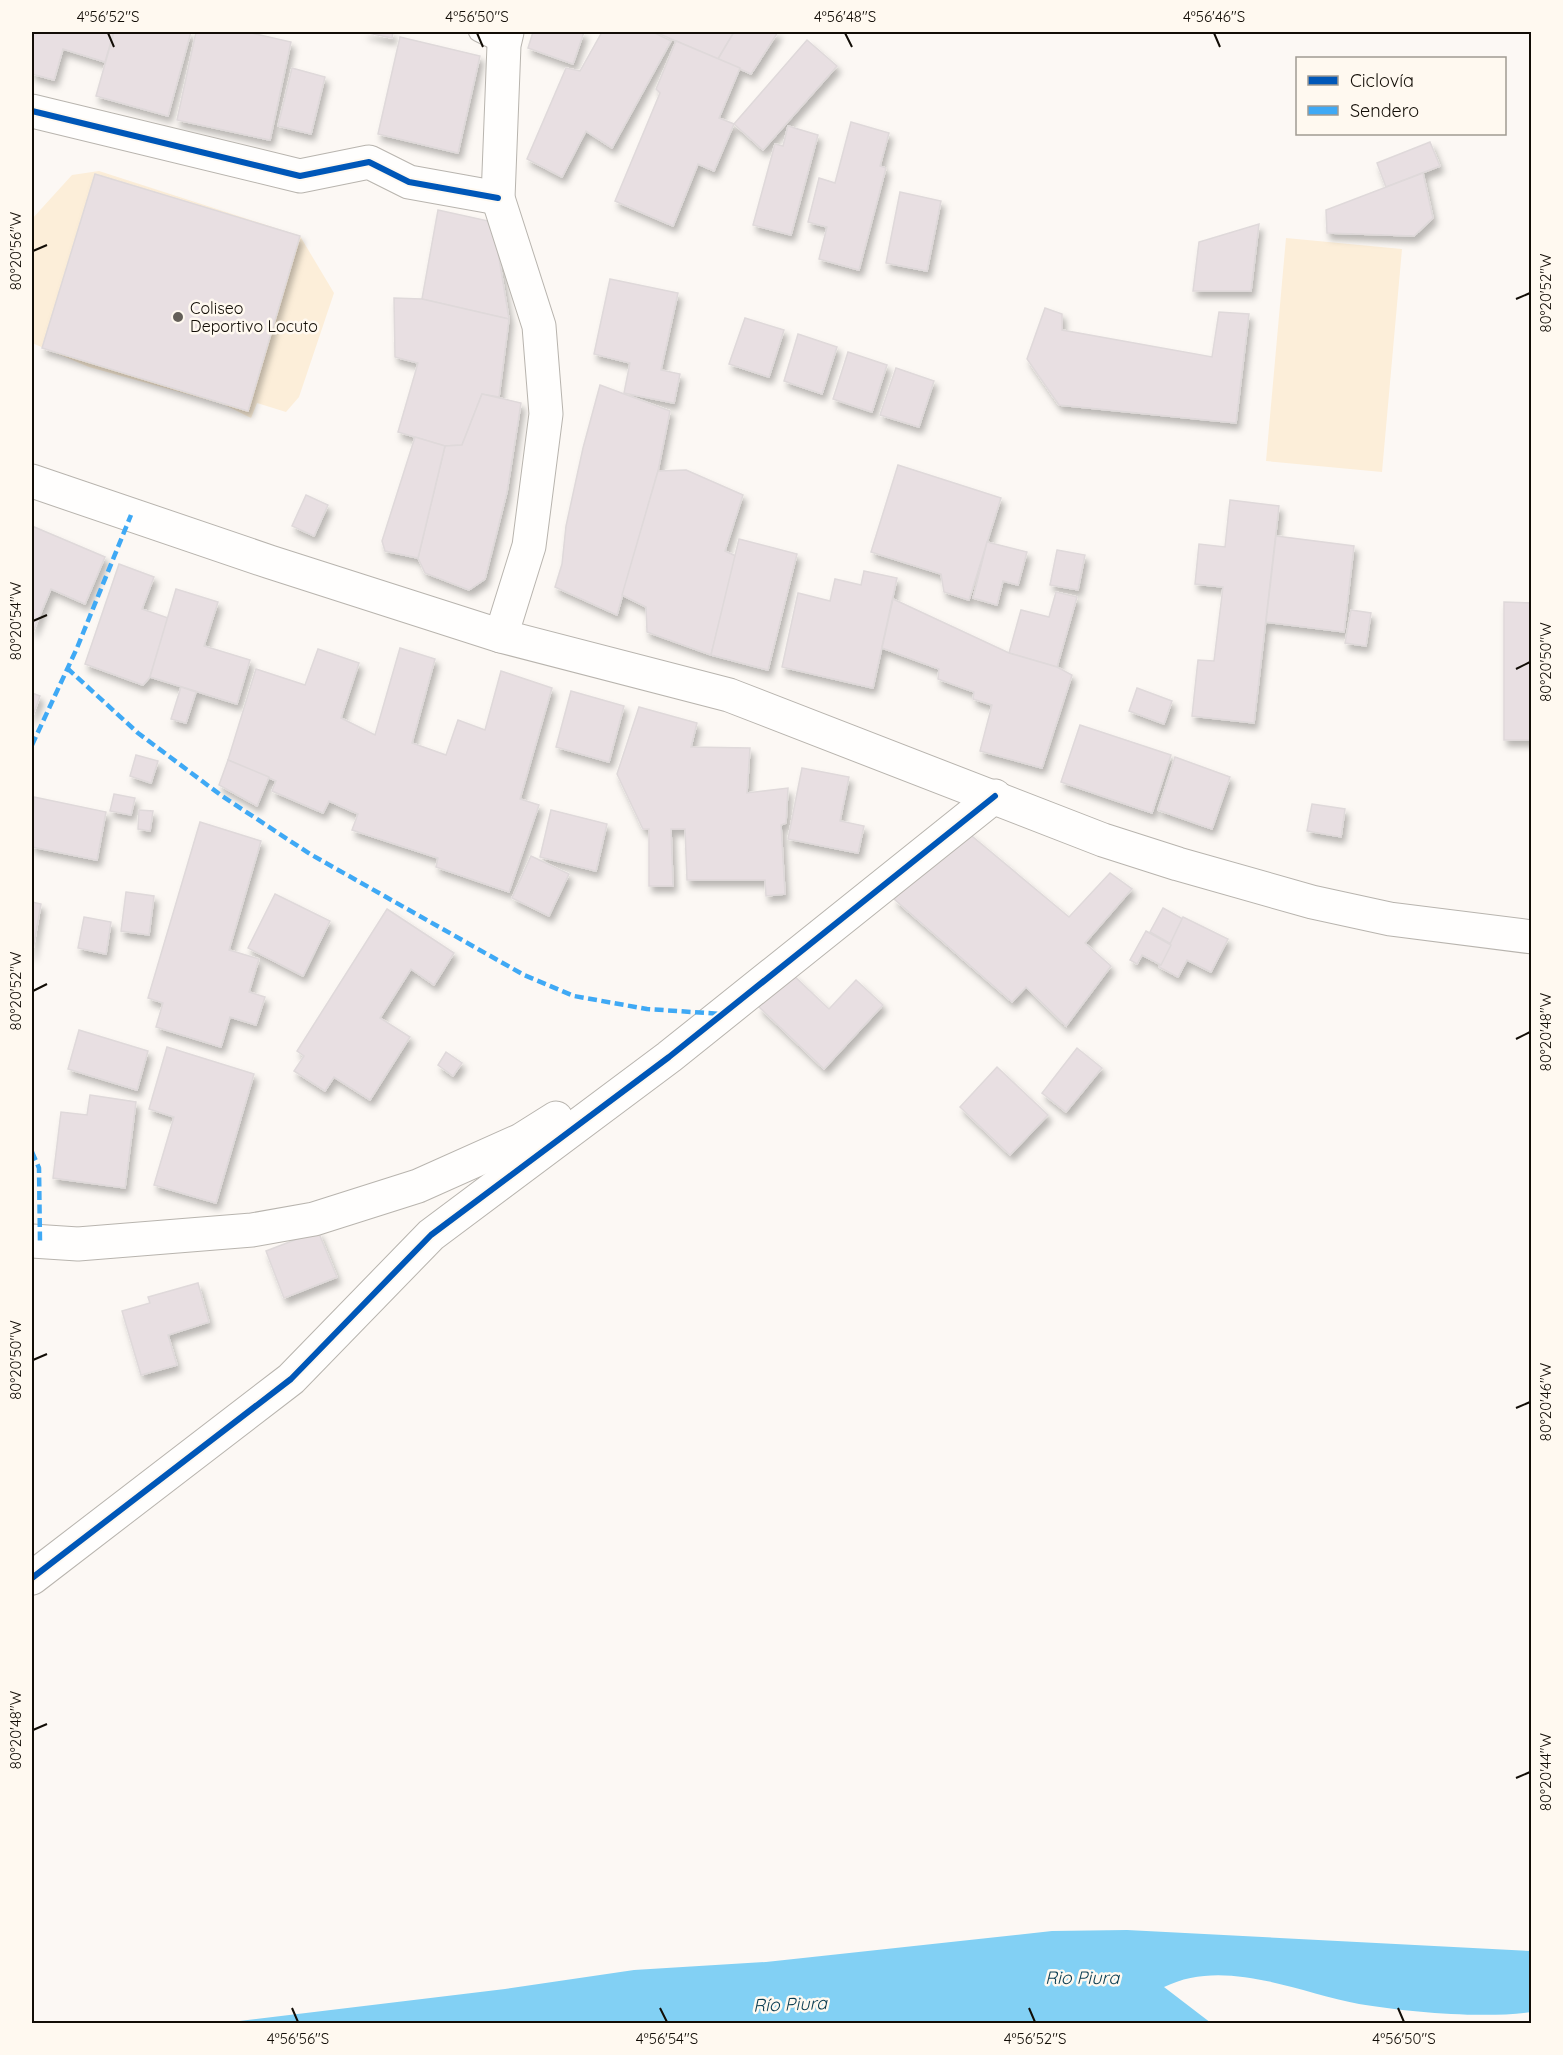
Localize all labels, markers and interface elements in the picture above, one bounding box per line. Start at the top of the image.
text: 4°56'52"S [77,7,139,26]
text: 4°56'50"S [445,7,509,26]
text: 4°56'48"S [814,7,876,26]
text: 4°56'46"S [1183,7,1245,26]
legend [1296,57,1506,135]
text: Ciclovía [1350,69,1414,92]
text: Sendero [1350,99,1419,122]
text: 80°20'56"W [6,211,25,290]
text: 80°20'52"W [1536,253,1555,332]
place label: Coliseo Deportivo Locuto [190,298,318,336]
marker: Coliseo Deportivo Locuto [171,310,185,324]
text: 80°20'54"W [6,581,25,660]
text: 80°20'50"W [1536,622,1555,702]
text: 80°20'52"W [6,951,25,1030]
text: 80°20'48"W [1536,992,1555,1071]
text: 80°20'50"W [6,1320,25,1400]
text: 80°20'46"W [1536,1362,1555,1441]
text: 80°20'48"W [6,1690,25,1769]
text: 80°20'44"W [1536,1732,1555,1811]
water label: Rio Piura [1045,1966,1120,1989]
water label: Río Piura [753,1991,829,2017]
text: 4°56'56"S [267,2029,329,2048]
text: 4°56'54"S [636,2029,698,2048]
text: 4°56'52"S [1004,2029,1066,2048]
text: 4°56'50"S [1372,2029,1436,2048]

